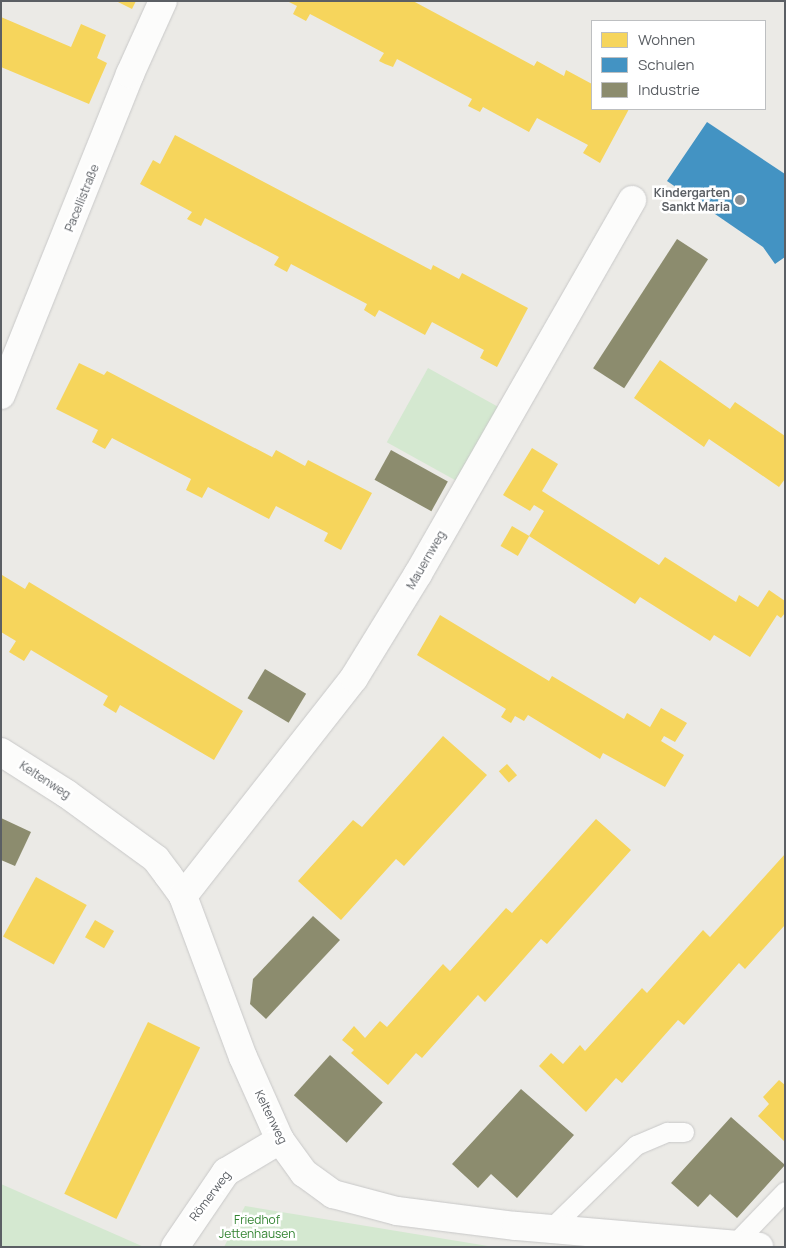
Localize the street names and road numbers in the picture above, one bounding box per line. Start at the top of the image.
street label: Pacellistraße [62,162,102,234]
street label: Mauernweg [403,528,449,592]
street label: Keltenweg [17,758,73,802]
street label: Keltenweg [252,1088,290,1146]
street label: Römerweg [186,1168,234,1224]

